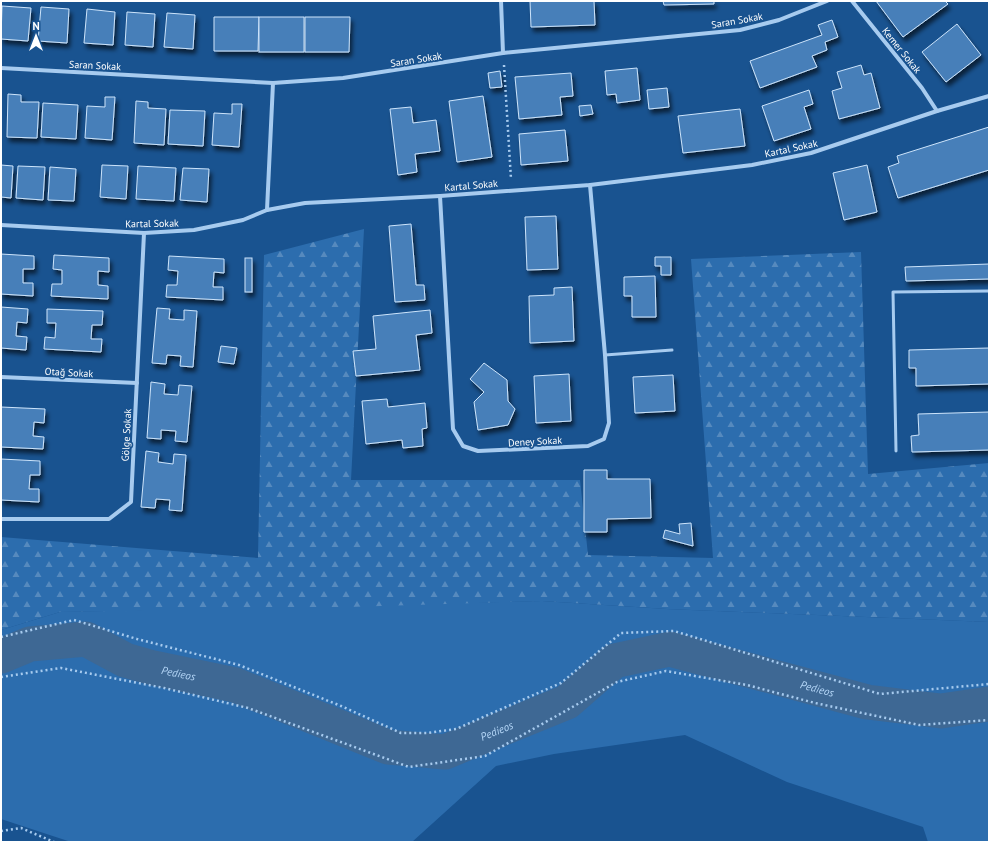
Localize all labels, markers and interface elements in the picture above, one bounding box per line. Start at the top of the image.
street label: Saran Sokak [710,10,764,31]
north arrow [16,16,56,56]
text: N [32,19,40,33]
street label: Kemer Sokak [879,25,924,76]
street label: Saran Sokak [389,49,443,70]
street label: Saran Sokak [69,58,121,73]
street label: Kartal Sokak [764,137,819,160]
street label: Kartal Sokak [444,177,499,194]
street label: Kartal Sokak [125,217,179,230]
street label: Otağ Sokak [44,365,94,380]
street label: Gölge Sokak [119,408,134,462]
street label: Deney Sokak [508,434,563,449]
water label: Pedieos [160,663,197,684]
water label: Pedieos [799,677,836,700]
water label: Pedieos [478,718,516,744]

